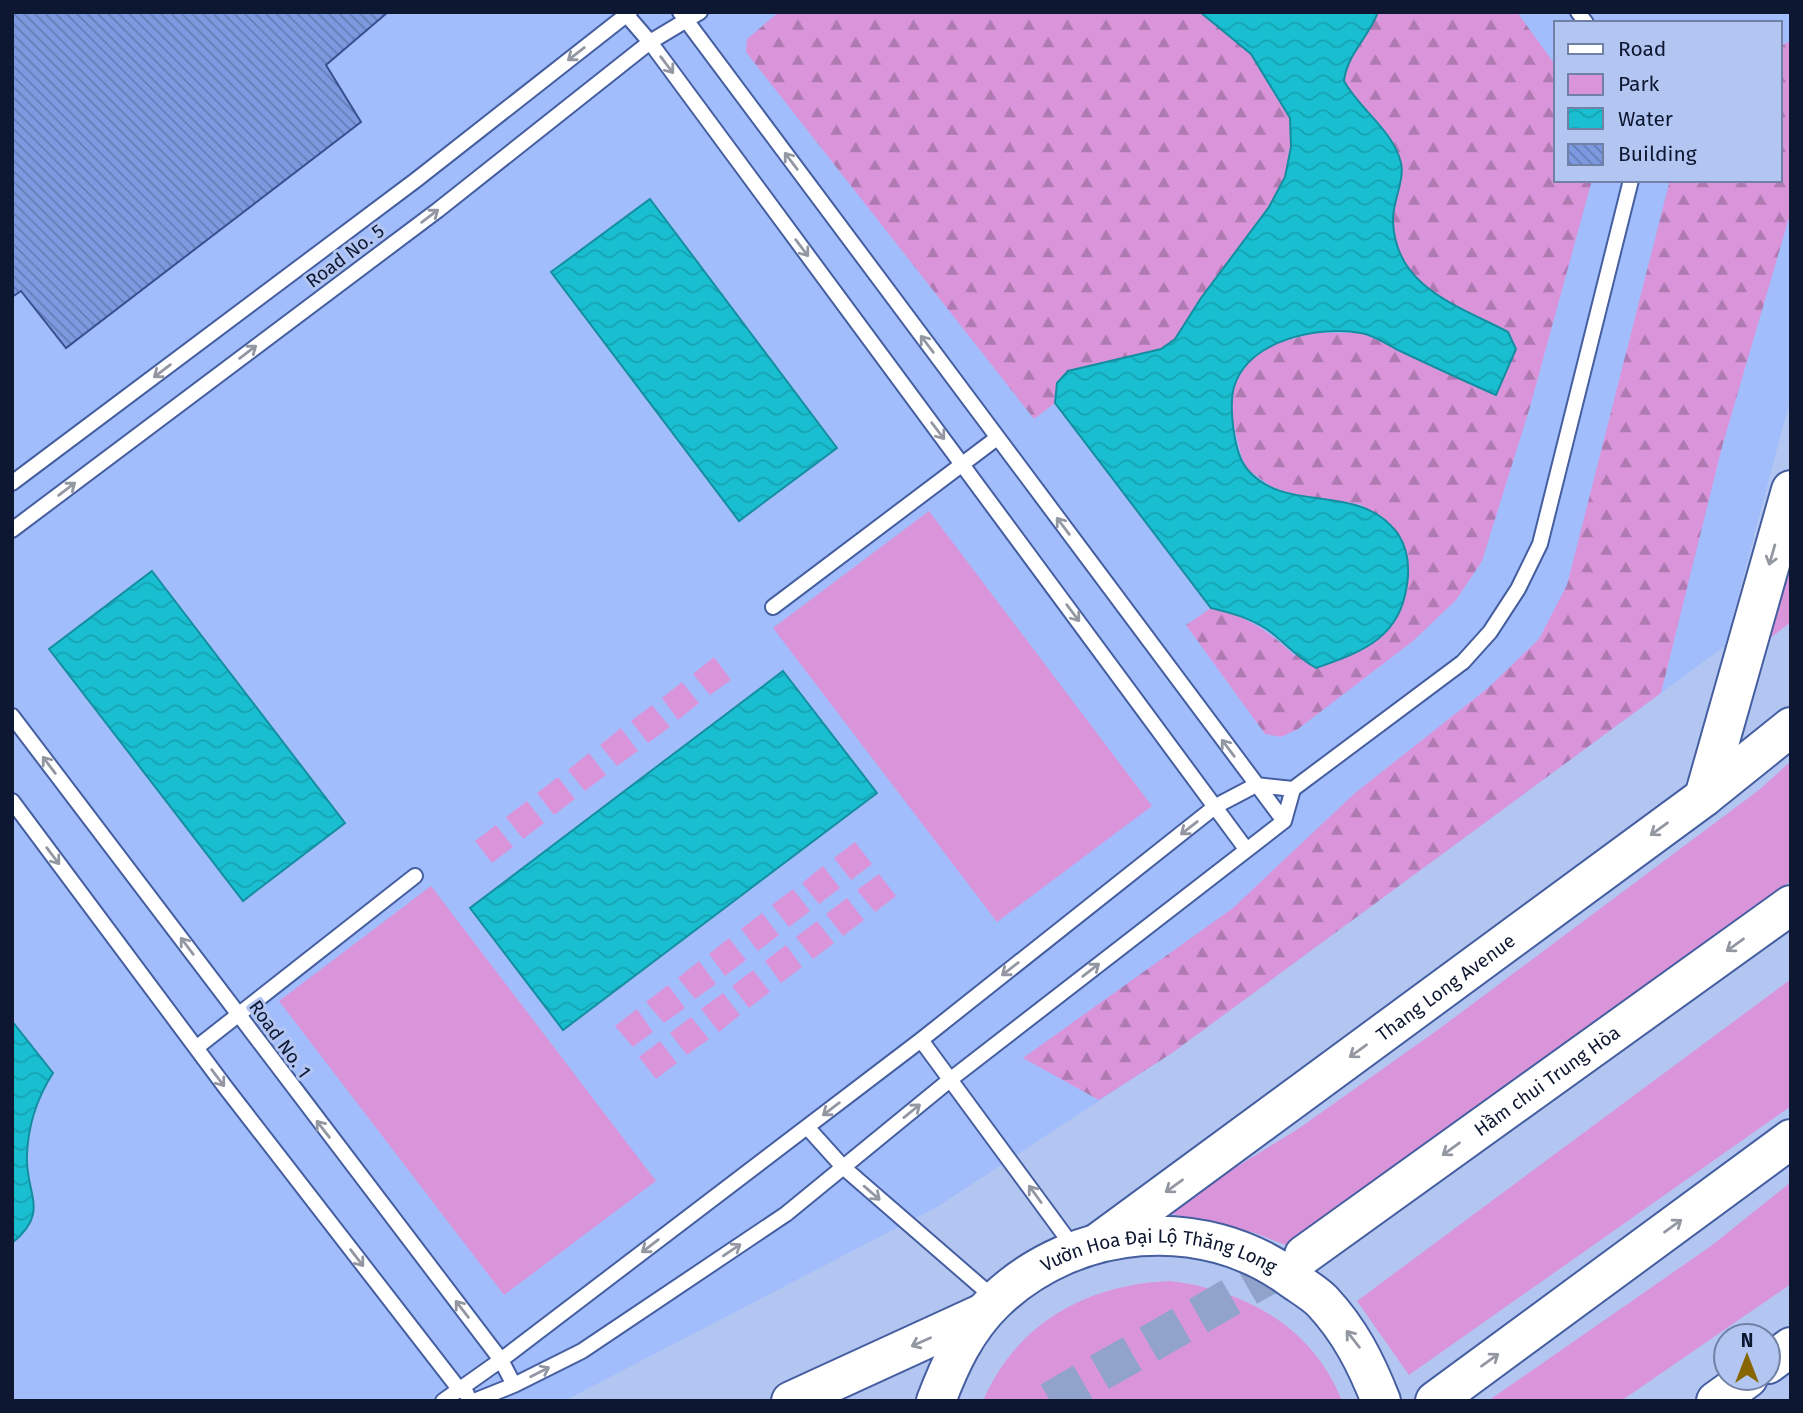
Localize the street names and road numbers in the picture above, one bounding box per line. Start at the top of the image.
street label: Road No. 5 [301,219,389,293]
street label: Thang Long Avenue [1371,929,1519,1046]
street label: Road No. 1 [244,996,316,1082]
street label: Hầm chui Trung Hòa [1469,1020,1624,1141]
street label: Vườn Hoa Đại Lộ Thăng Long [1036,1260,1280,1282]

